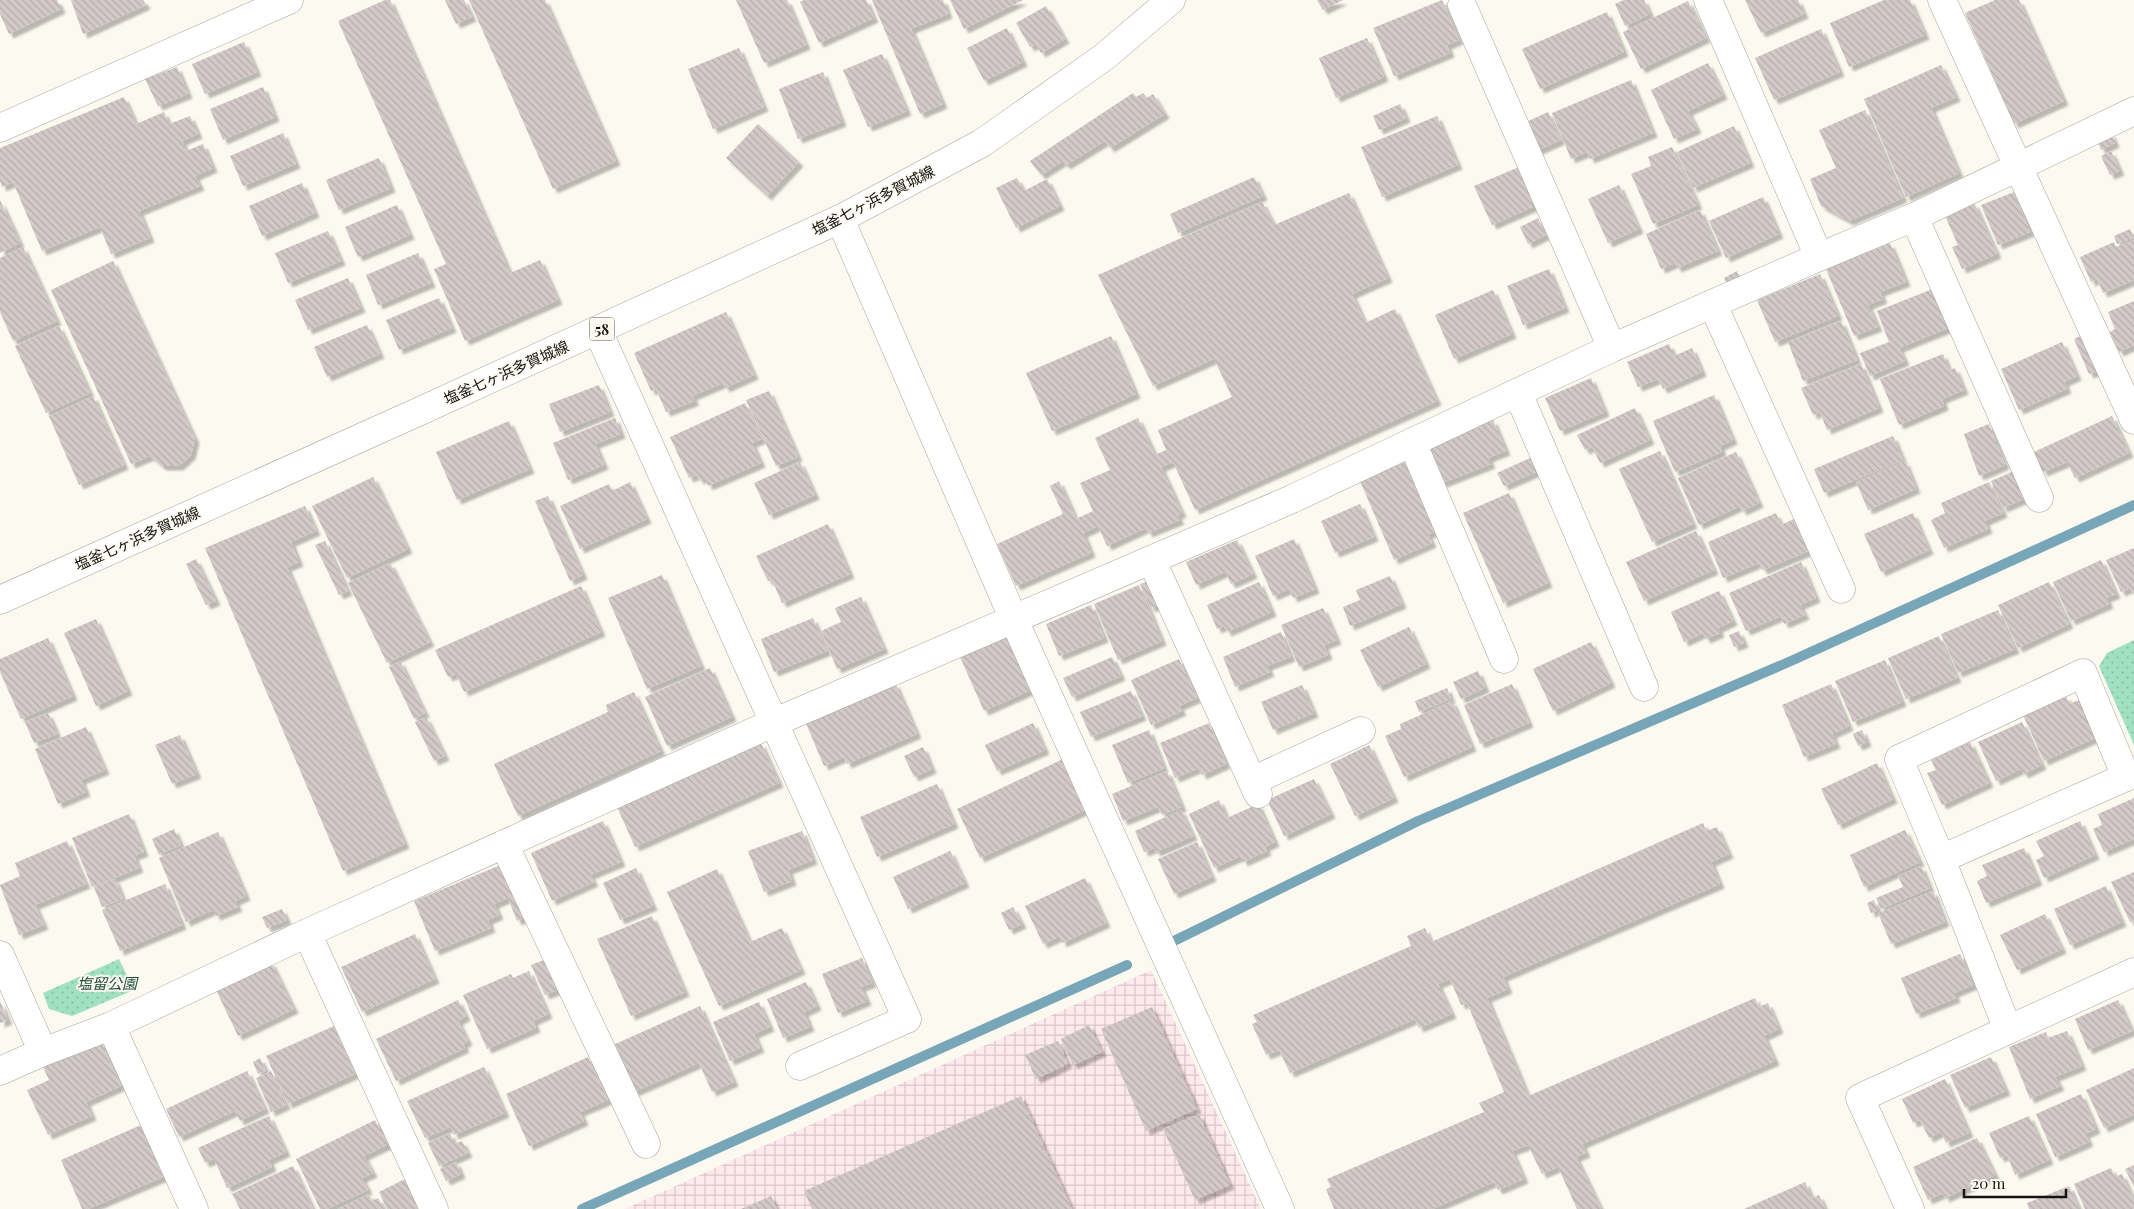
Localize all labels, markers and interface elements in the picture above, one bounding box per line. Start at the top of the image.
street label: 塩釜七ヶ浜多賀城線 [808,160,938,240]
road number: 58 [590,318,614,340]
street label: 塩釜七ヶ浜多賀城線 [440,335,572,409]
street label: 塩釜七ヶ浜多賀城線 [71,501,203,575]
park label: 塩留公園 [77,973,139,993]
scale bar [1964,1166,2066,1198]
text: 20 m [1972,1173,2006,1193]

